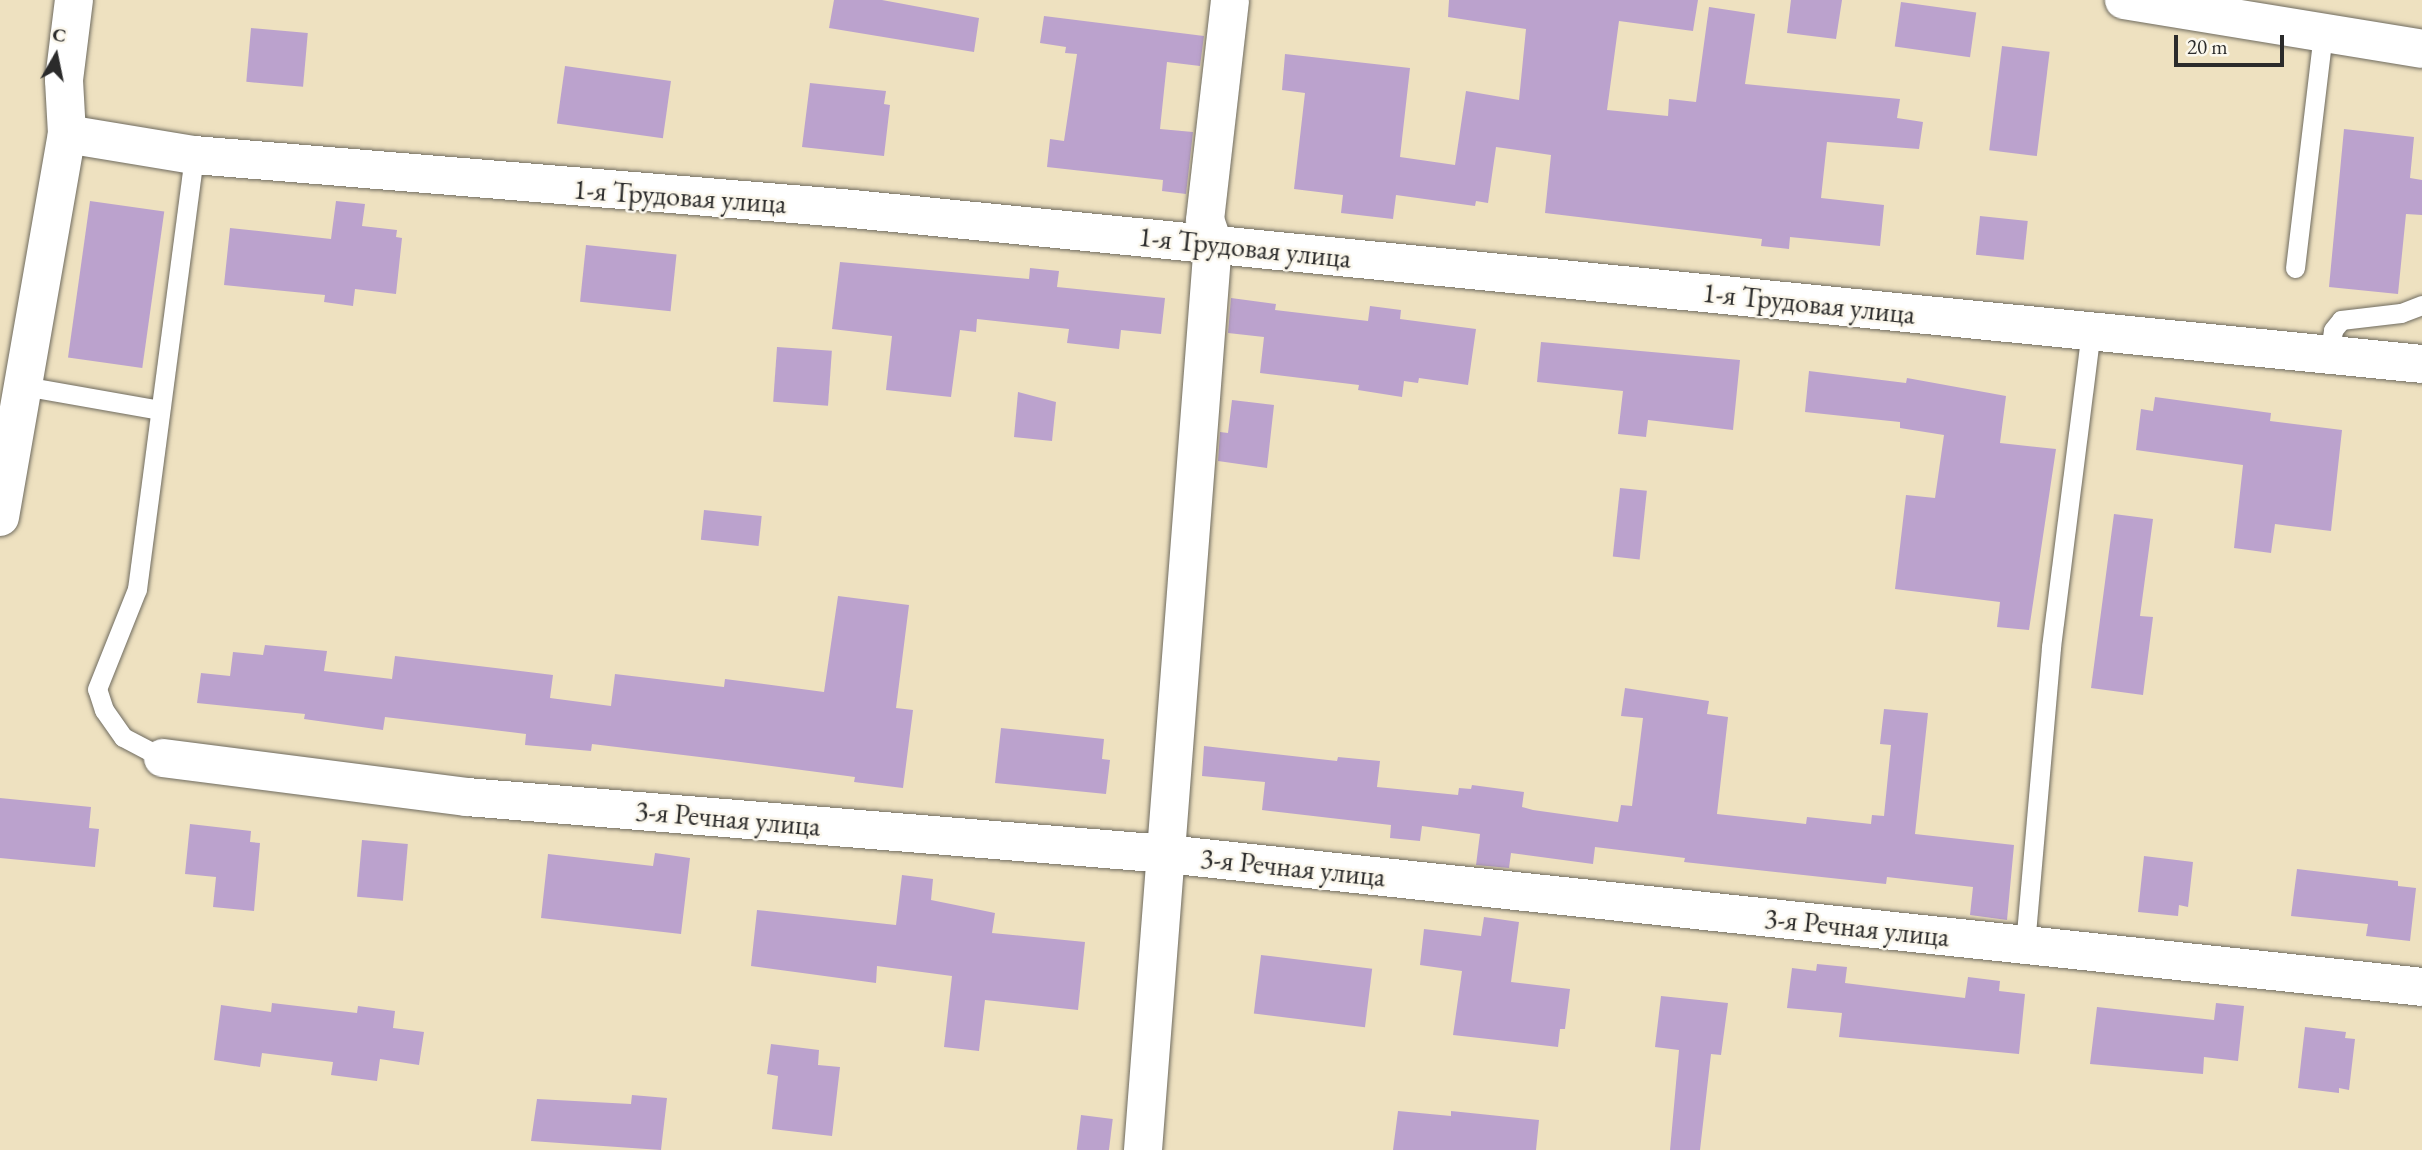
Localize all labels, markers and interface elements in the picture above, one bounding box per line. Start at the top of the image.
north arrow [21,21,91,91]
text: С [51,21,68,48]
scale bar [2177,21,2287,65]
text: 20 m [2187,33,2228,60]
street label: 1-я Трудовая улица [572,172,788,220]
street label: 1-я Трудовая улица [1137,219,1353,275]
street label: 1-я Трудовая улица [1701,275,1917,331]
street label: 3-я Речная улица [634,793,822,843]
street label: 3-я Речная улица [1199,841,1387,893]
street label: 3-я Речная улица [1763,901,1951,953]

